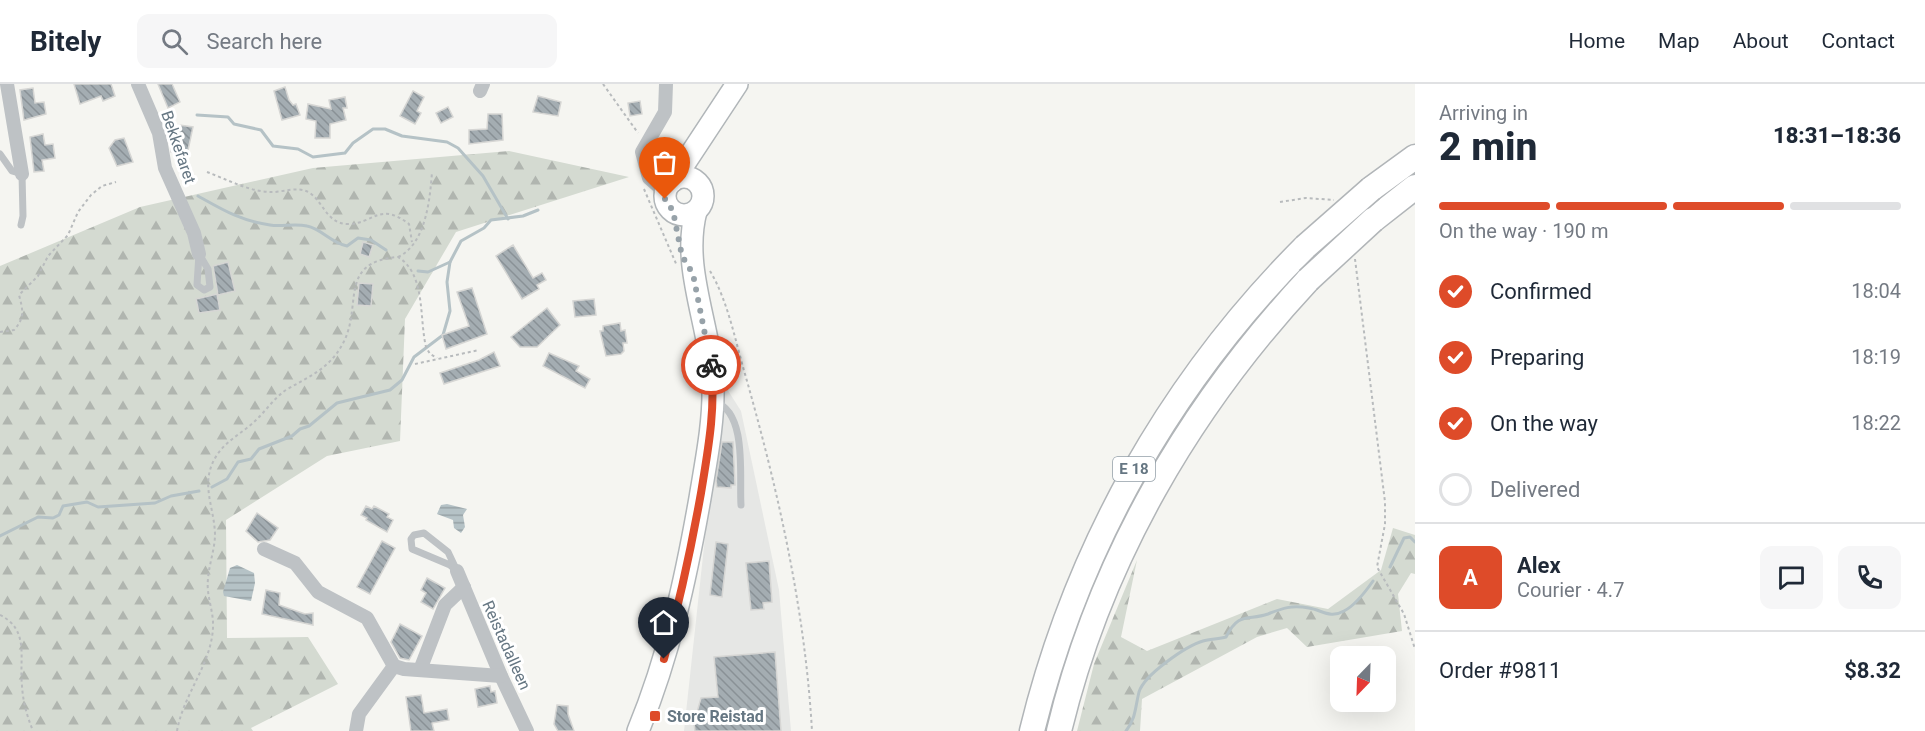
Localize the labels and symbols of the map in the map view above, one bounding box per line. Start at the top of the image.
street label: Bekkefaret [157,108,200,186]
pin [639,137,690,199]
courier [681,335,741,395]
road number: E 18 [1113,457,1155,481]
pin [638,597,689,659]
street label: Reistadalleen [478,598,535,693]
north arrow [1330,646,1396,712]
place label: Store Reistad [667,707,764,726]
marker: Store Reistad [648,709,662,723]

